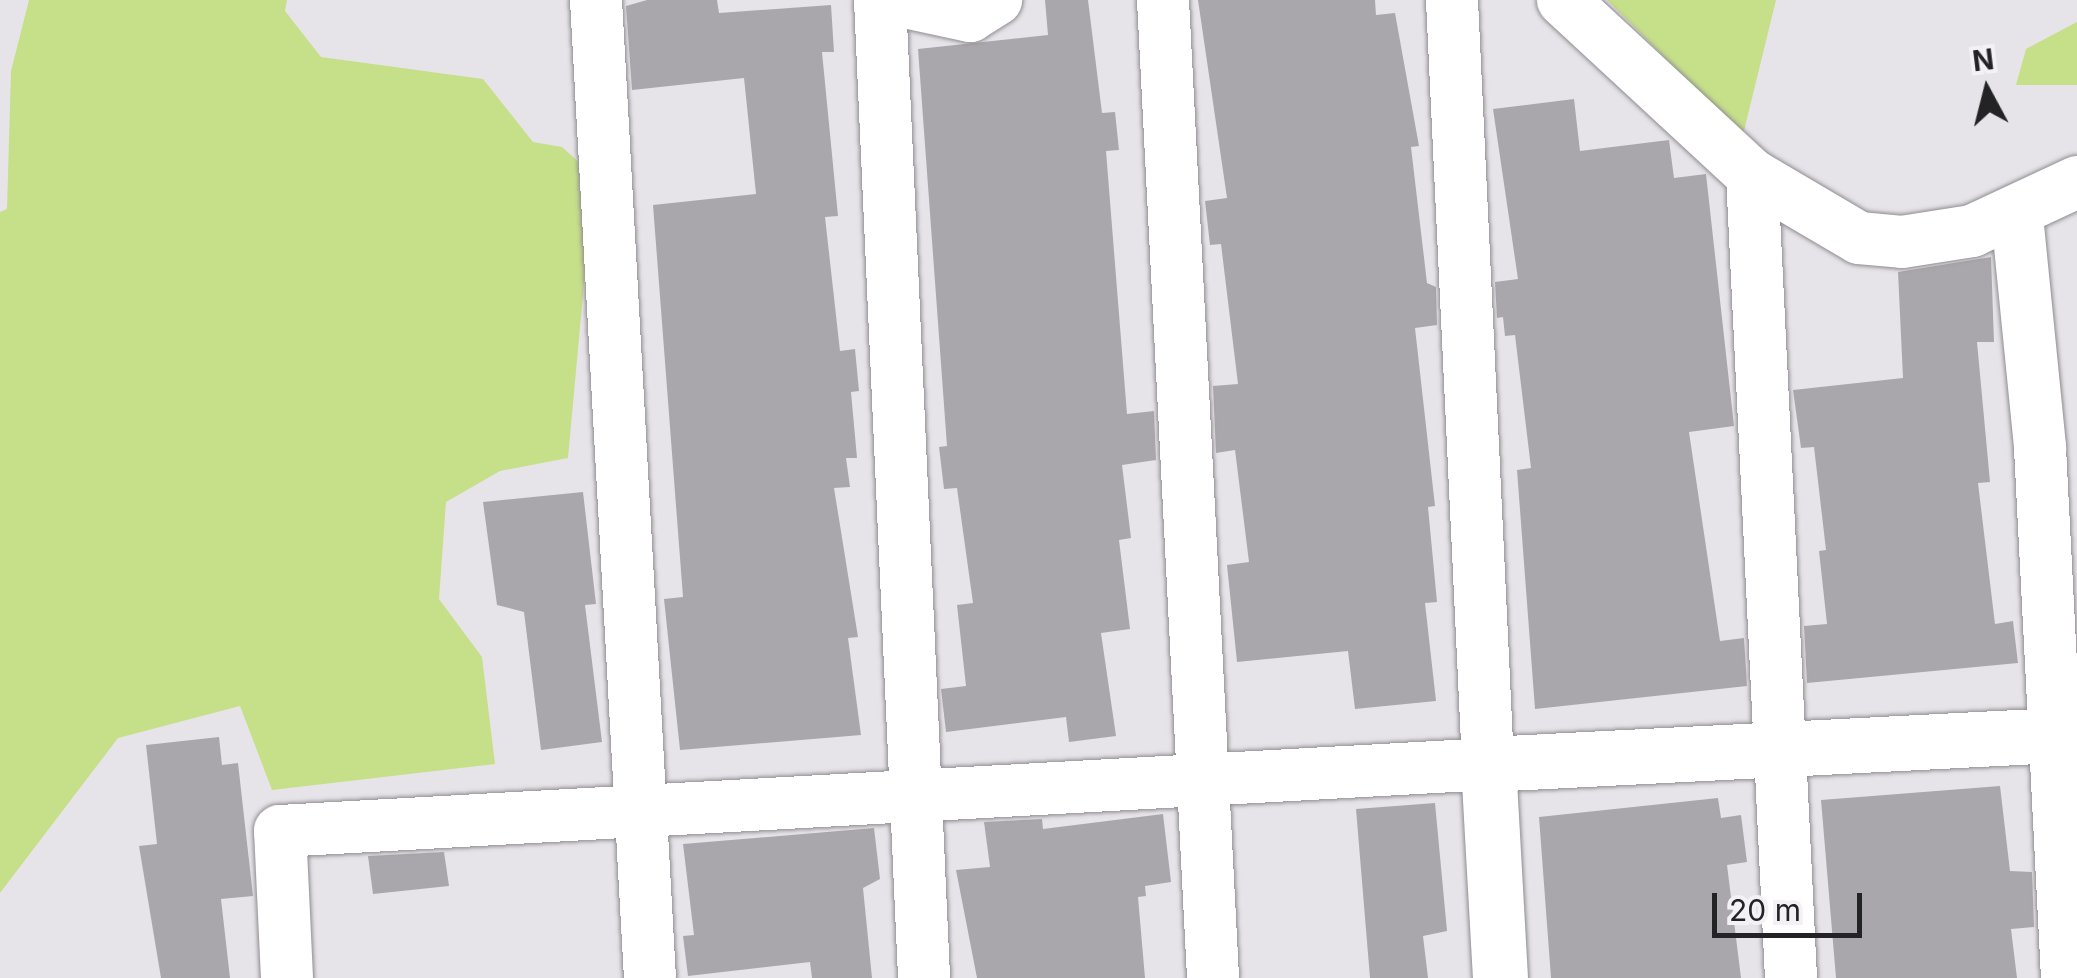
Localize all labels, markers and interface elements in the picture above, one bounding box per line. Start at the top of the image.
north arrow [1937,40,2037,140]
text: N [1971,42,1996,78]
scale bar [1717,873,1867,935]
text: 20 m [1729,892,1801,928]

